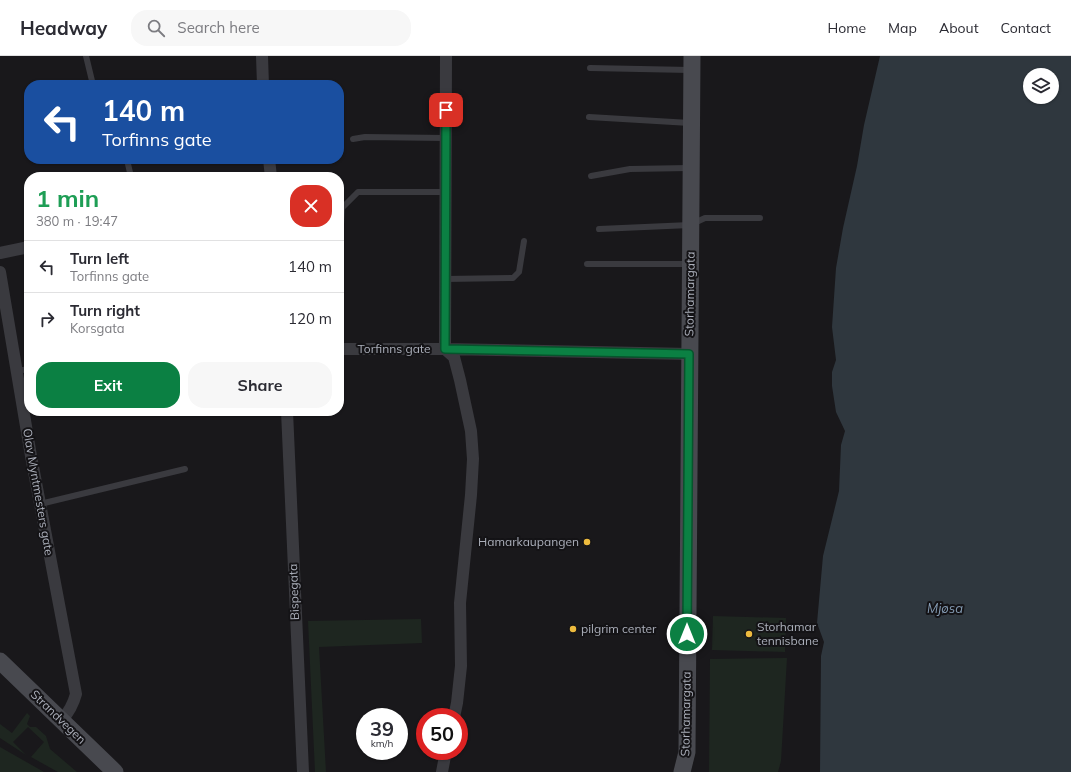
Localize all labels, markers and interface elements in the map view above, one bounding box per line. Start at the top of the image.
search box [131,10,411,46]
text: Headway [20,16,107,40]
icon: search [145,17,167,39]
text: Search here [177,18,260,37]
text: Home [827,19,866,37]
text: Map [888,19,917,37]
text: About [939,19,979,37]
text: Contact [1001,19,1051,37]
map controls [1023,68,1059,104]
button: layers [1023,68,1059,104]
text: 140 m [102,93,185,128]
pin [429,93,463,127]
icon: left [36,96,88,148]
icon: arrive [435,99,457,121]
text: Torfinns gate [102,128,212,151]
text: 1 min [36,183,99,213]
button: close [290,185,332,227]
text: 380 m · 19:47 [36,213,118,229]
text: Turn left [70,249,129,268]
street label: Storhamargata [681,251,698,337]
icon: left [36,256,58,278]
text: 140 m [288,257,332,276]
text: Torfinns gate [70,268,149,284]
text: Turn right [70,301,140,320]
icon: right [36,308,58,330]
text: 120 m [288,309,332,328]
text: Korsgata [70,320,125,336]
street label: Torfinns gate [358,341,431,356]
button: Exit [36,362,180,408]
button: Share [188,362,332,408]
street label: Olav Myntmesters gate [20,427,57,557]
place label: Hamarkaupangen [478,534,579,549]
marker: Hamarkaupangen [582,537,592,547]
street label: Bispegata [285,563,302,621]
water label: Mjøsa [927,600,963,616]
position arrow [666,613,708,655]
place label: Storhamar tennisbane [757,619,819,648]
place label: pilgrim center [581,621,657,636]
marker: pilgrim center [568,624,578,634]
marker: Storhamar tennisbane [744,629,754,639]
street label: Storhamargata [677,671,694,757]
street label: Strandvegen [28,687,89,747]
speed limit sign: 50 [416,708,468,760]
text: 39 [370,716,394,741]
text: km/h [371,737,393,750]

